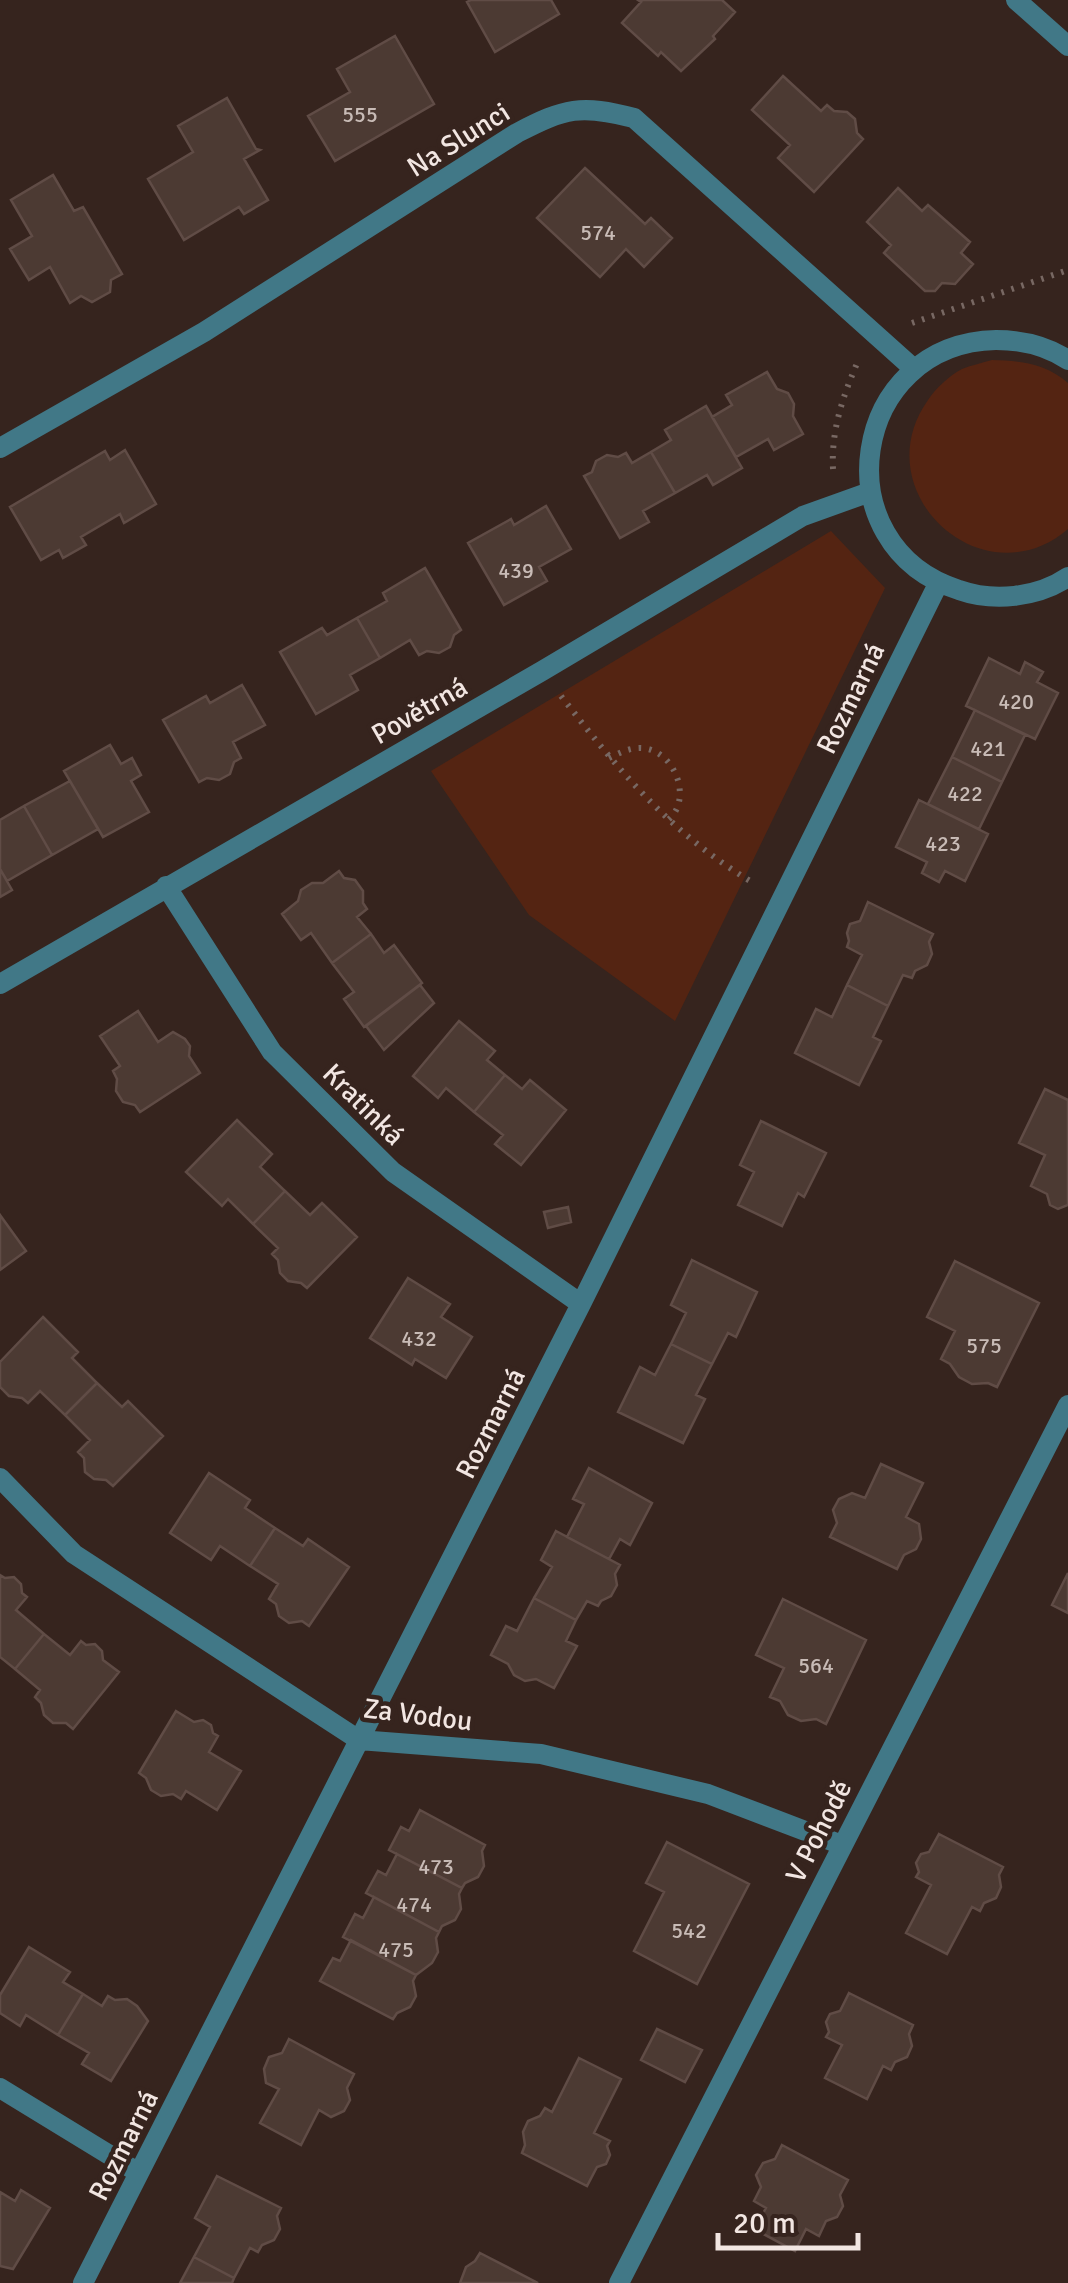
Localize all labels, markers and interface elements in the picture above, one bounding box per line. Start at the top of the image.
street label: Na Slunci [401,95,516,185]
house number: 555 [342,101,378,128]
house number: 574 [580,219,616,246]
house number: 439 [498,557,534,584]
street label: Rozmarná [809,637,892,760]
street label: Povětrná [365,670,474,752]
house number: 420 [998,688,1034,715]
house number: 421 [970,735,1006,762]
house number: 422 [947,780,983,807]
house number: 423 [925,830,961,857]
street label: Kratinká [315,1057,411,1153]
house number: 432 [401,1325,437,1352]
house number: 575 [966,1332,1002,1359]
street label: Rozmarná [449,1363,533,1484]
house number: 564 [798,1652,834,1679]
street label: Za Vodou [361,1691,474,1739]
street label: V Pohodě [779,1774,859,1888]
house number: 473 [418,1853,454,1880]
house number: 474 [396,1891,432,1918]
house number: 542 [671,1917,707,1944]
house number: 475 [378,1936,414,1963]
street label: Rozmarná [82,2085,166,2206]
scale bar [718,2188,858,2250]
text: 20 m [733,2205,796,2242]

